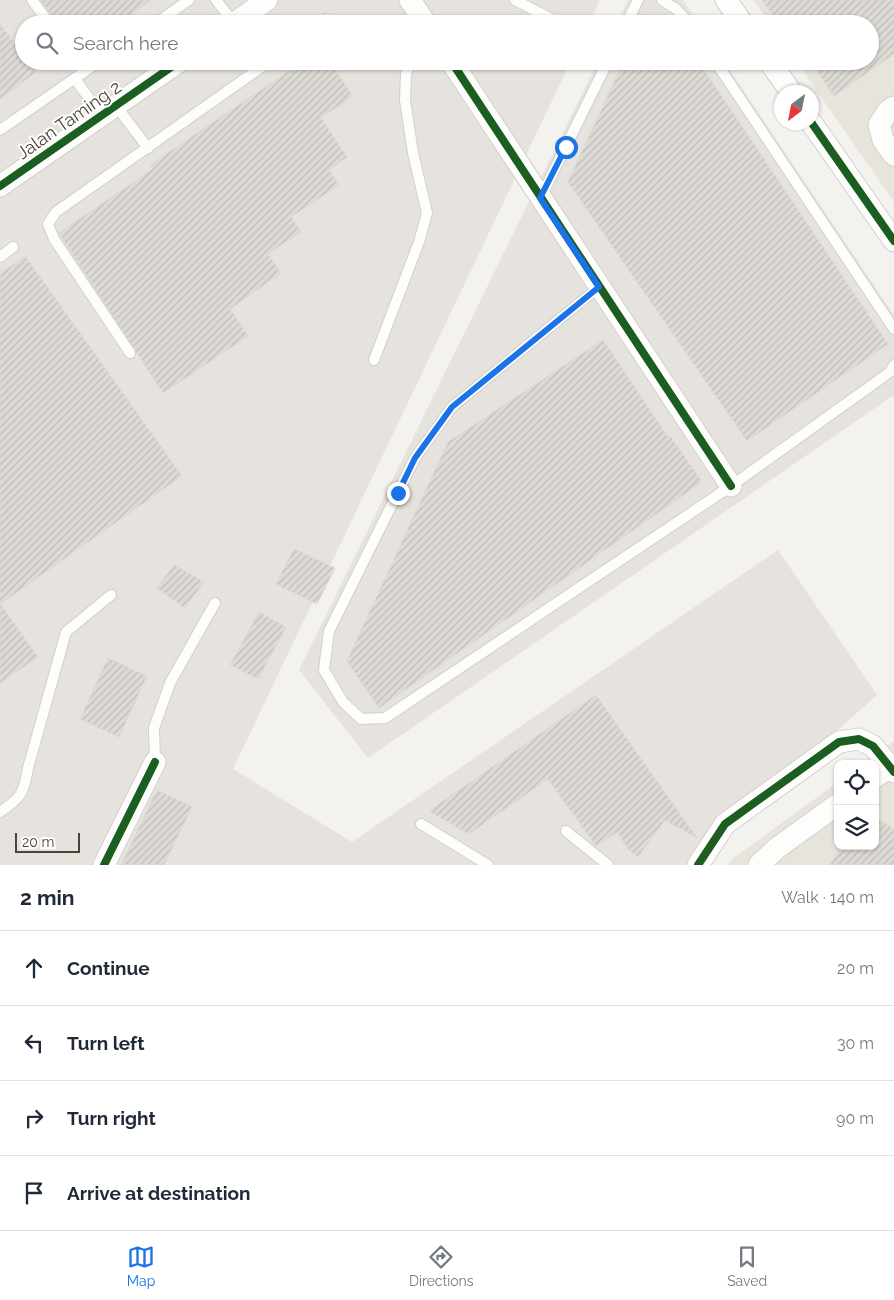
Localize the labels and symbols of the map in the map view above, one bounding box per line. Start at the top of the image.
street label: Jalan Taming 2 [12,76,125,163]
north arrow [774,85,819,130]
route start [555,136,578,159]
route end [387,482,410,505]
scale bar [15,830,80,853]

